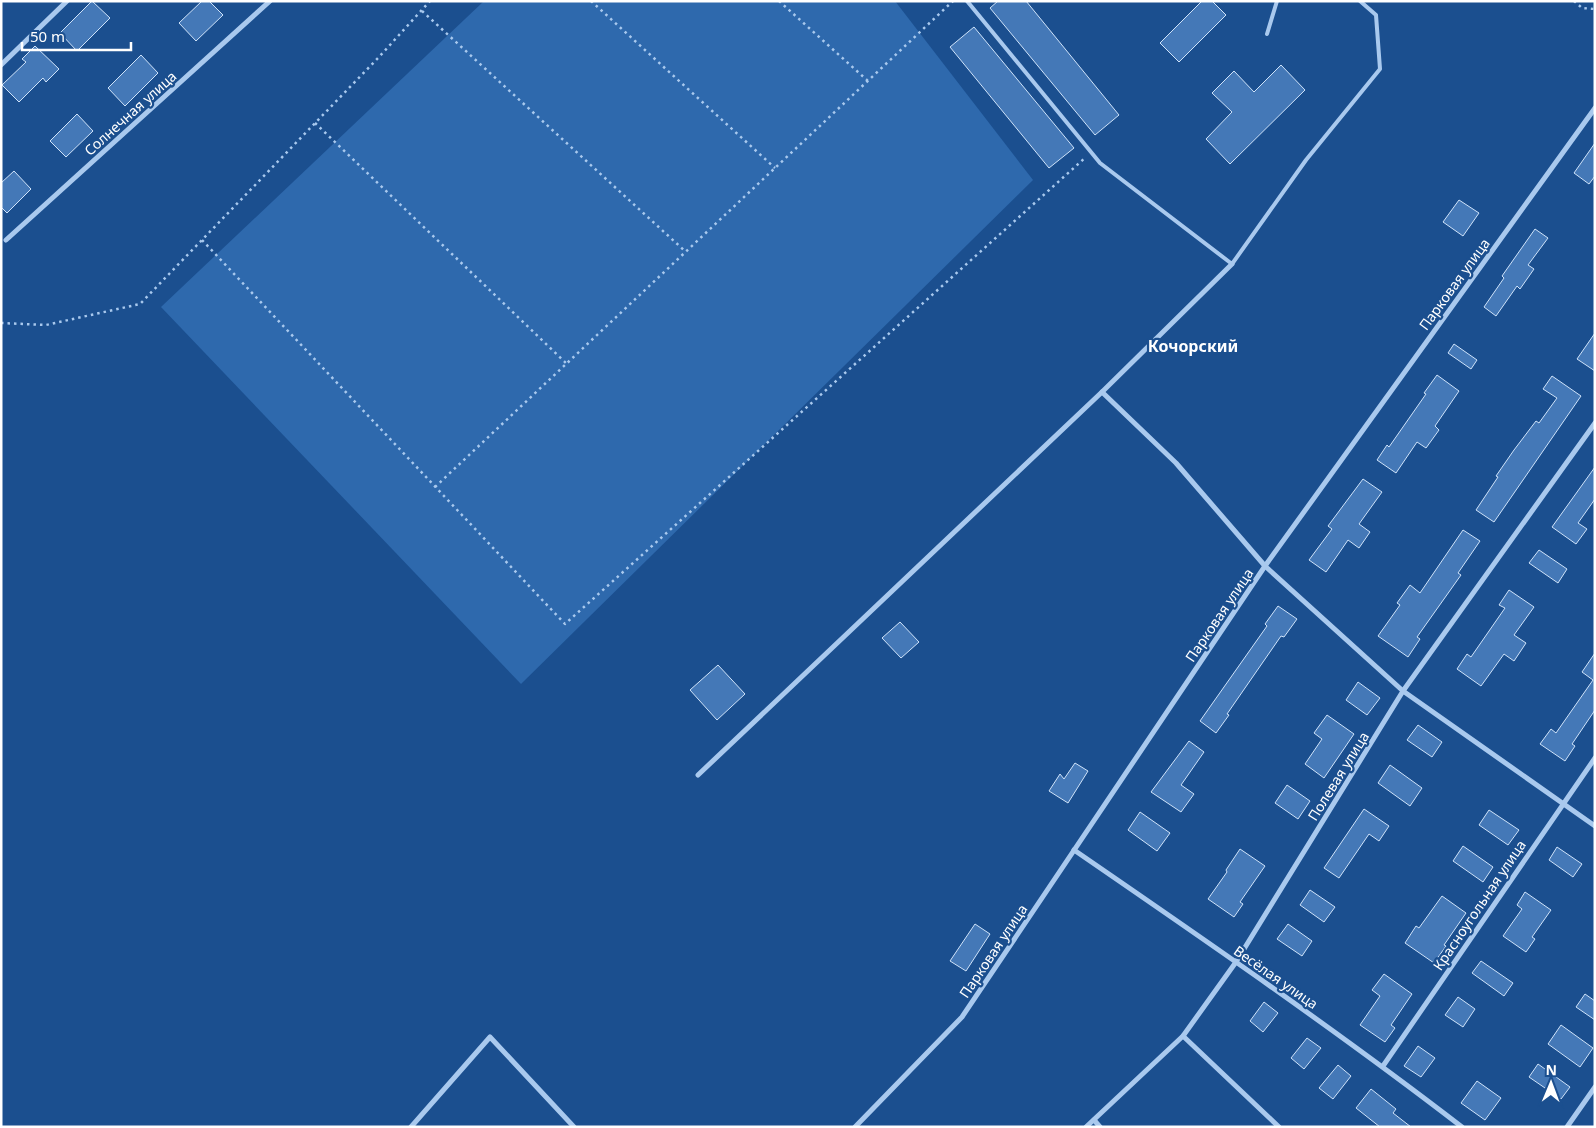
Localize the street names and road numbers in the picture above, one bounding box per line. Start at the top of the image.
street label: Солнечная улица [80,67,180,159]
street label: Парковая улица [1414,234,1494,334]
street label: Парковая улица [1181,564,1257,666]
street label: Полевая улица [1303,728,1373,824]
street label: Красноугольная улица [1428,836,1530,974]
street label: Парковая улица [955,900,1031,1002]
street label: Весёлая улица [1230,941,1322,1013]

